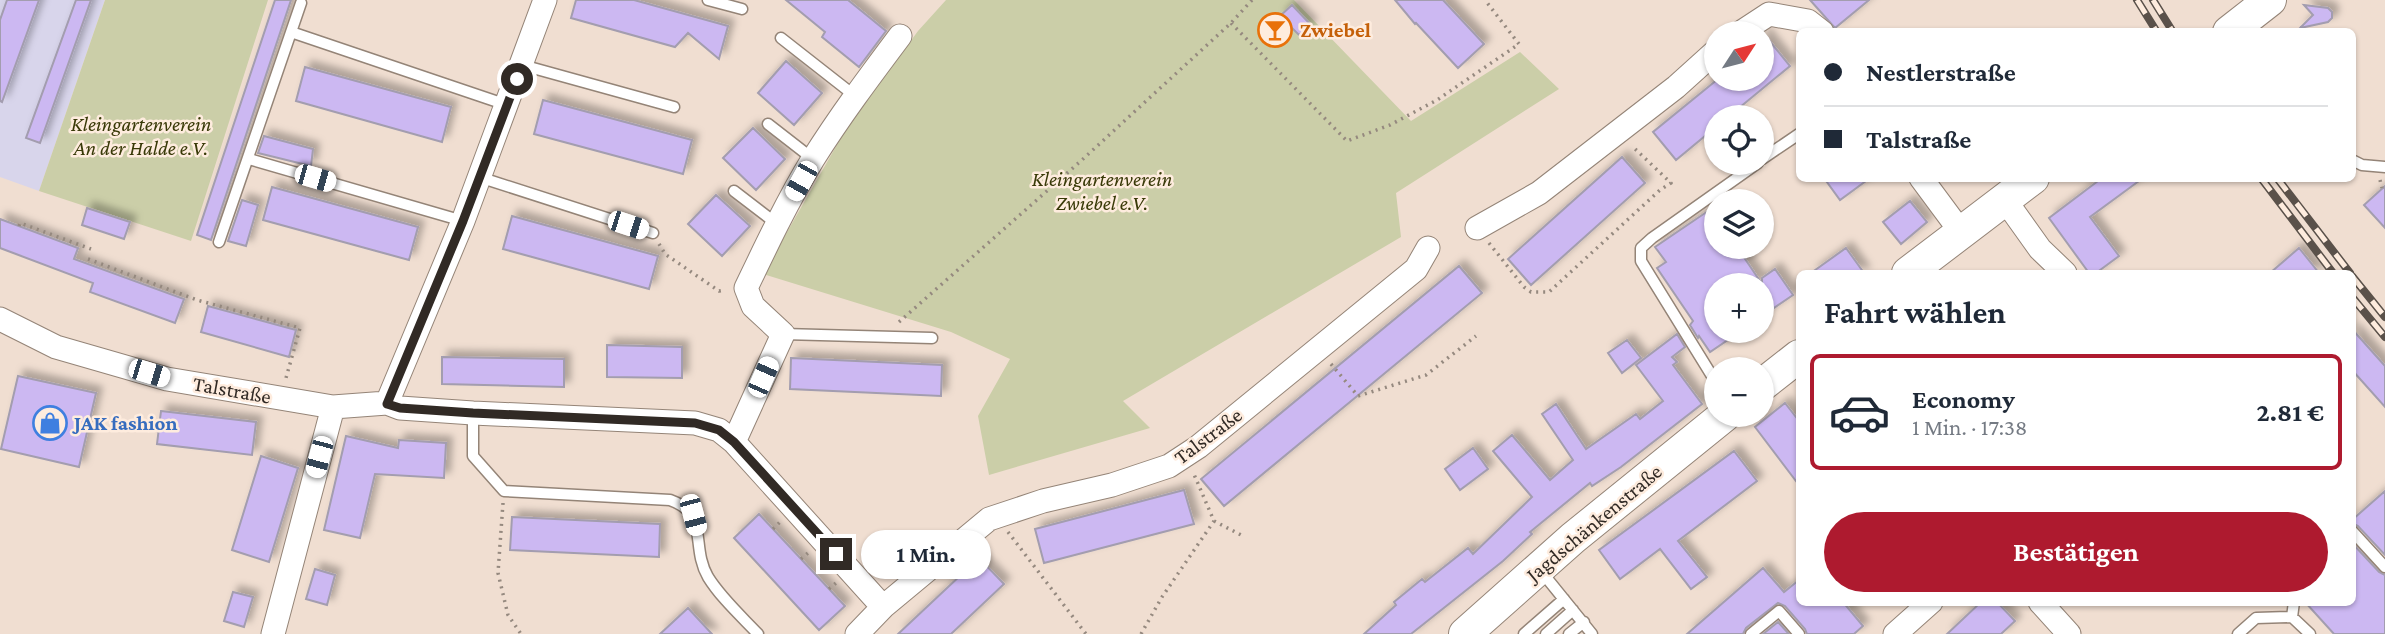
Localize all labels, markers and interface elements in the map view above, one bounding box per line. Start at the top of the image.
bar icon: Zwiebel [1256,11,1294,49]
place label: Zwiebel [1300,18,1371,42]
north arrow [1704,21,1774,91]
map controls [1704,21,1774,427]
text: Nestlerstraße [1866,58,2016,87]
route start [501,63,533,95]
button: locate [1704,105,1774,175]
park label: Kleingartenverein An der Halde e.V. [71,112,211,160]
text: Talstraße [1866,125,1971,154]
car [782,158,821,204]
car [292,162,339,194]
park label: Kleingartenverein Zwiebel e.V. [1032,167,1172,215]
button: layers [1704,189,1774,259]
car [605,209,652,241]
button: + [1704,273,1774,343]
text: Fahrt wählen [1824,294,2006,330]
car [745,354,782,400]
car [126,357,173,389]
button: − [1704,357,1774,427]
street label: Talstraße [191,371,273,409]
icon: car [1828,381,1891,444]
text: Economy [1912,385,2015,414]
text: 2.81 € [2257,398,2324,427]
street label: Talstraße [1169,403,1247,469]
shop icon: JAK fashion [31,404,69,442]
place label: JAK fashion [72,411,178,435]
text: 1 Min. · 17:38 [1912,414,2027,440]
car [304,434,335,480]
street label: Jagdschänkenstraße [1520,459,1667,588]
car [678,492,709,538]
button: Bestätigen [1824,512,2328,592]
callout: 1 Min. [860,530,990,578]
route end [820,538,852,570]
text: 1 Min. [896,541,956,567]

